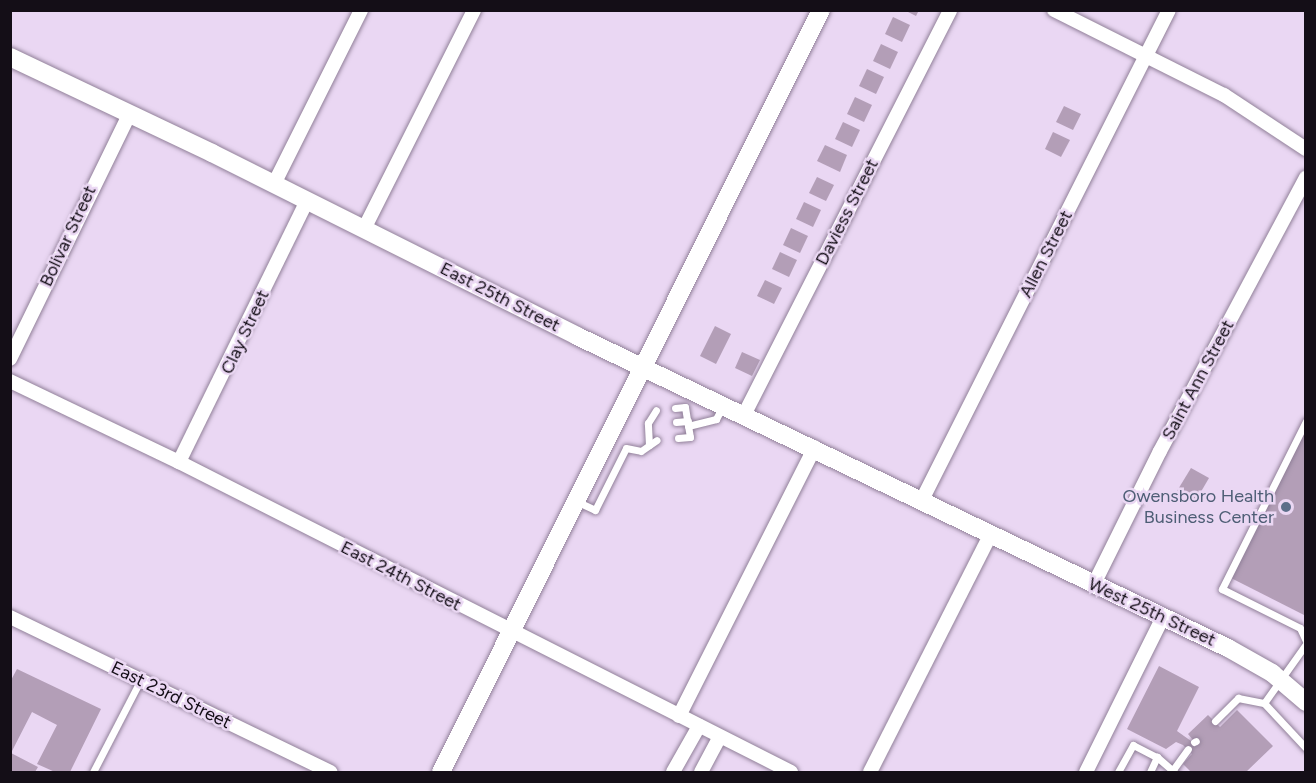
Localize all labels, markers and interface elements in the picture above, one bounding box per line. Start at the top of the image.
street label: Daviess Street [811,155,883,269]
street label: Bolivar Street [35,182,101,290]
street label: Allen Street [1015,207,1077,301]
street label: East 25th Street [436,258,564,336]
street label: Clay Street [216,287,274,377]
street label: Saint Ann Street [1157,316,1239,444]
place label: Owensboro Health Business Center [1123,486,1274,528]
marker: Owensboro Health Business Center [1279,500,1293,514]
street label: East 24th Street [337,536,465,616]
street label: West 25th Street [1085,573,1219,651]
street label: East 23rd Street [107,657,235,733]

